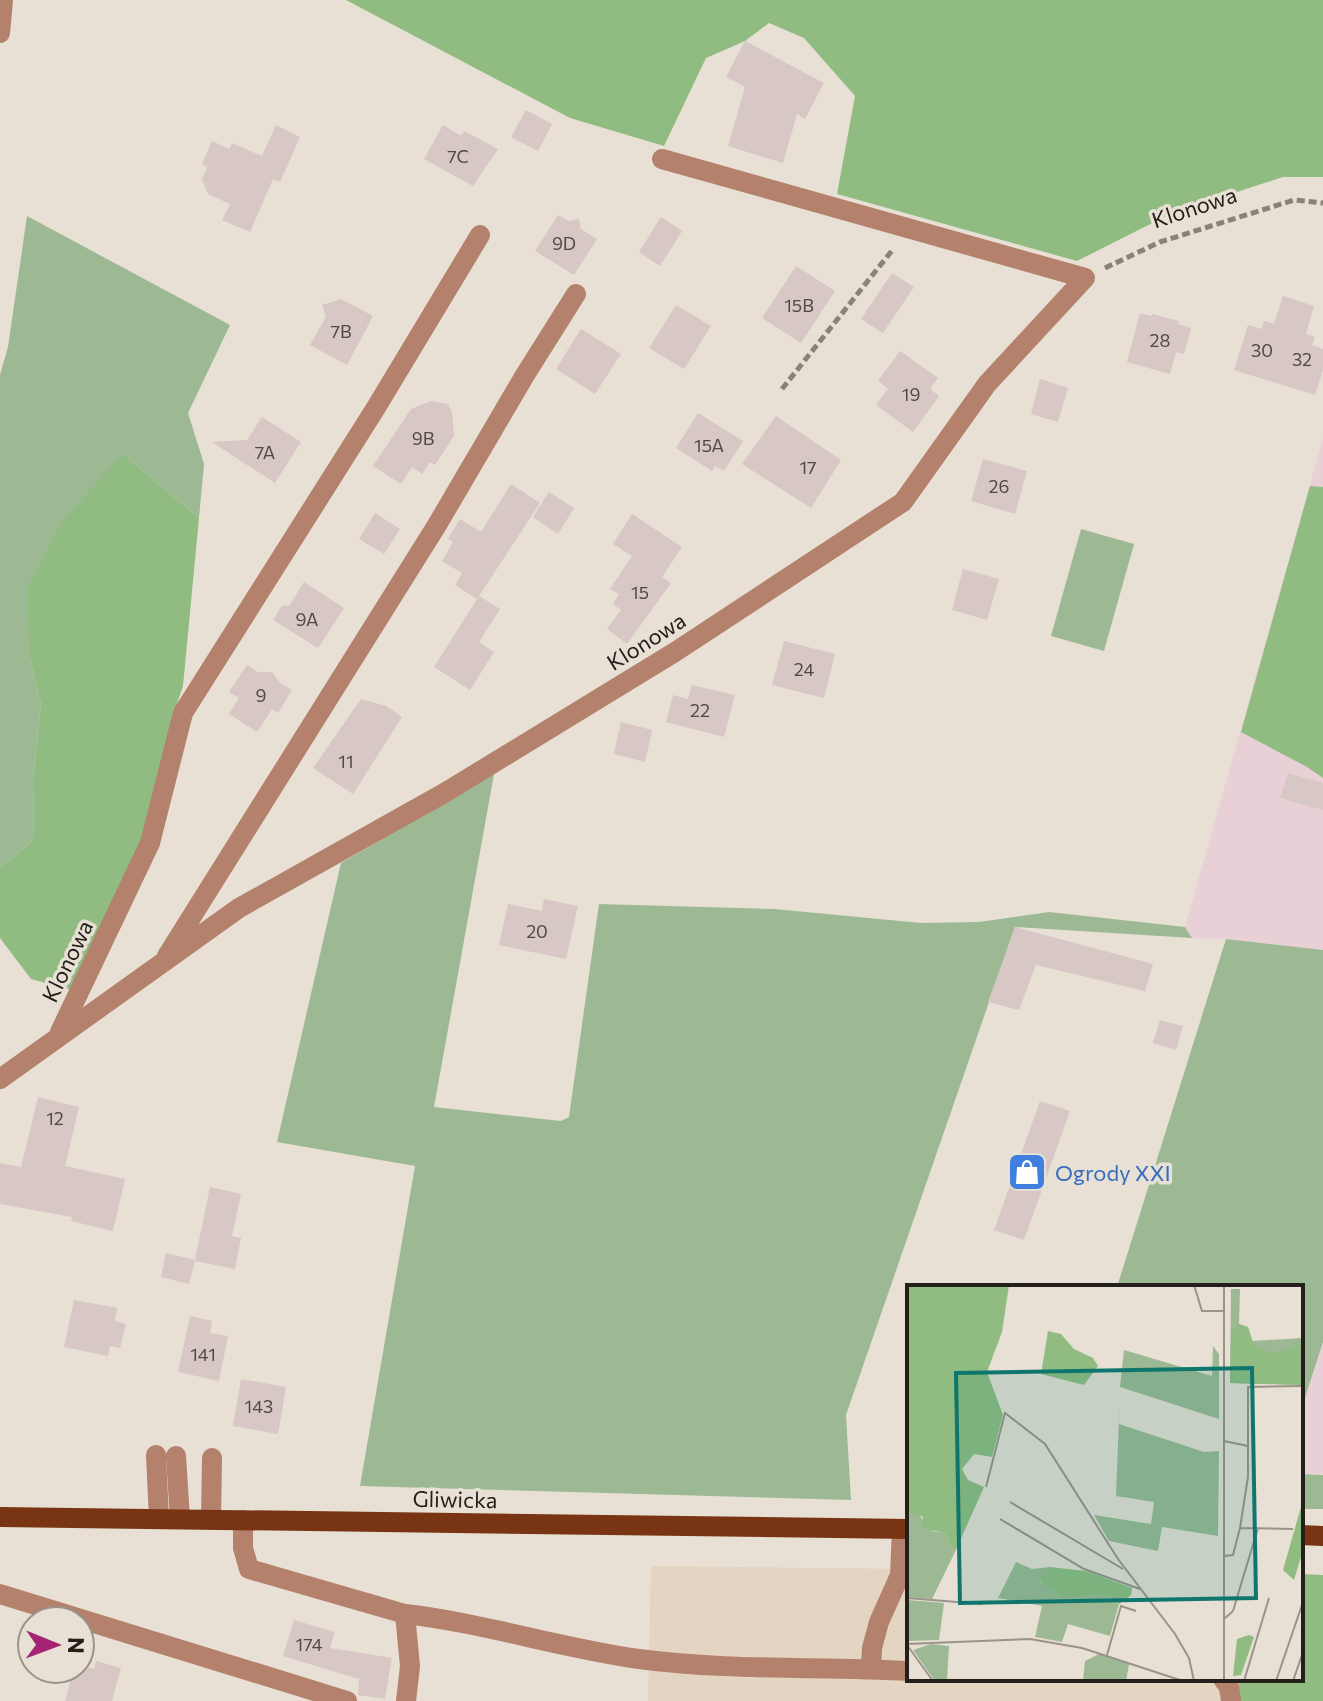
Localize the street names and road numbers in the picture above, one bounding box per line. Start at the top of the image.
street label: Klonowa [1148,181,1240,233]
street label: Klonowa [602,606,690,676]
street label: Klonowa [36,916,98,1006]
street label: Gliwicka [412,1485,498,1513]

